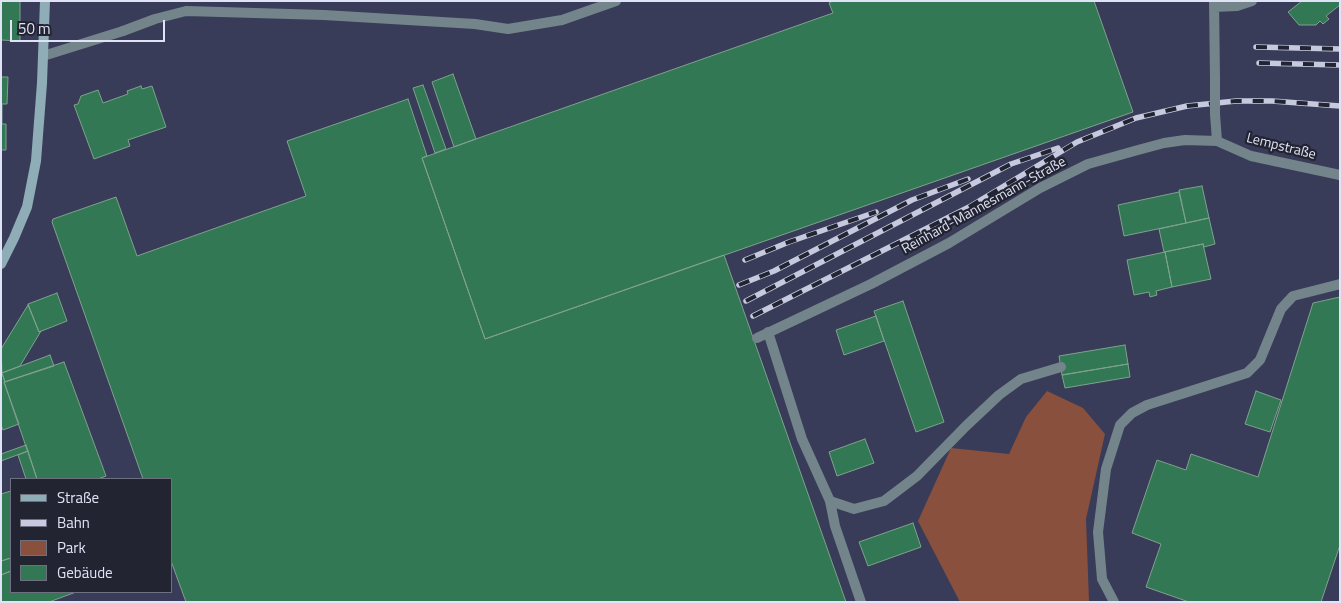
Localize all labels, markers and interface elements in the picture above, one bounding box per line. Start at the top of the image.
scale bar [12,10,168,42]
text: 50 m [18,17,51,40]
street label: Lempstraße [1244,130,1318,164]
street label: Reinhard-Mannesmann-Straße [899,154,1069,258]
legend [10,478,172,593]
text: Straße [57,486,99,509]
text: Bahn [57,511,90,534]
text: Park [57,536,86,559]
text: Gebäude [57,561,113,584]

